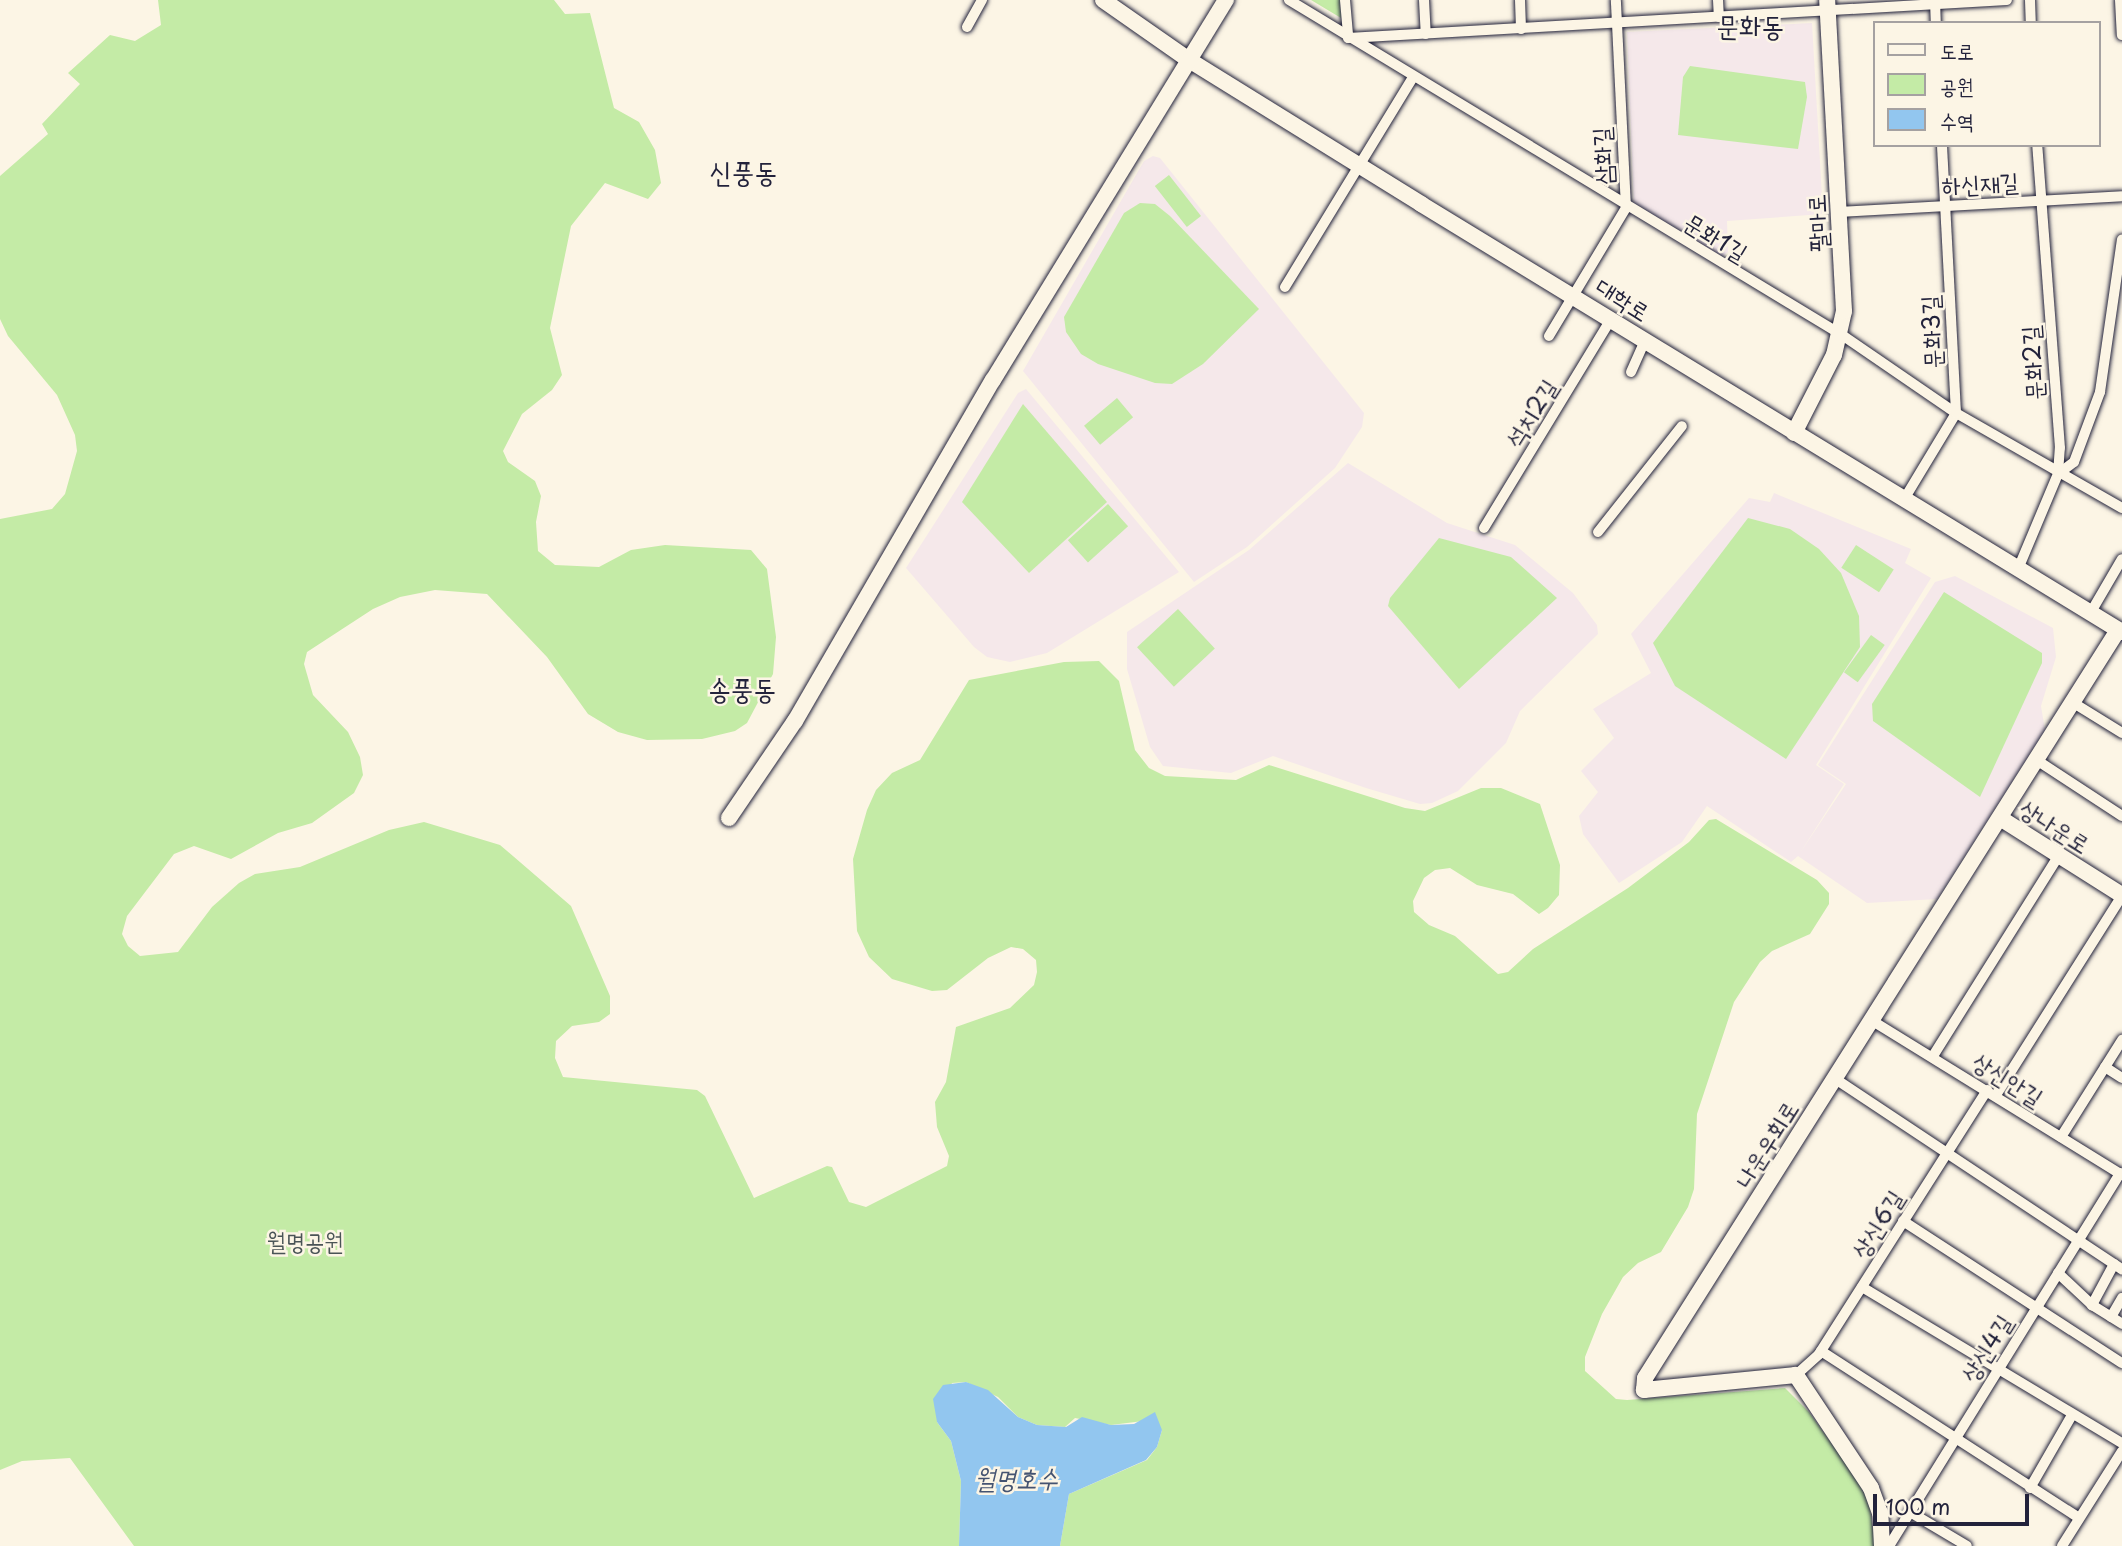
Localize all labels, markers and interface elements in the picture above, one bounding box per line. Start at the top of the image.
district label: 문화동 [1716,8,1784,42]
legend [1874,21,2101,147]
text: 도로 [1940,34,1974,66]
text: 공원 [1940,69,1974,101]
text: 수역 [1940,104,1974,136]
street label: 삼화길 [1586,126,1618,186]
district label: 신풍동 [709,154,777,188]
street label: 하신재길 [1941,167,2019,199]
street label: 팔마로 [1801,193,1833,253]
street label: 문화1길 [1679,207,1753,267]
street label: 대학로 [1591,271,1655,327]
street label: 문화3길 [1915,294,1947,370]
street label: 문화2길 [2015,325,2049,401]
street label: 석치2길 [1499,374,1563,452]
district label: 송풍동 [708,671,776,705]
street label: 상나운로 [2015,793,2095,859]
street label: 상신안길 [1968,1046,2048,1112]
street label: 나운우회로 [1728,1095,1804,1193]
street label: 상신6길 [1845,1185,1909,1263]
park label: 월명공원 [266,1227,344,1255]
street label: 상신4길 [1954,1309,2018,1387]
water label: 월명호수 [974,1462,1058,1494]
scale bar [1877,1480,2033,1524]
text: 100 m [1886,1490,1950,1522]

